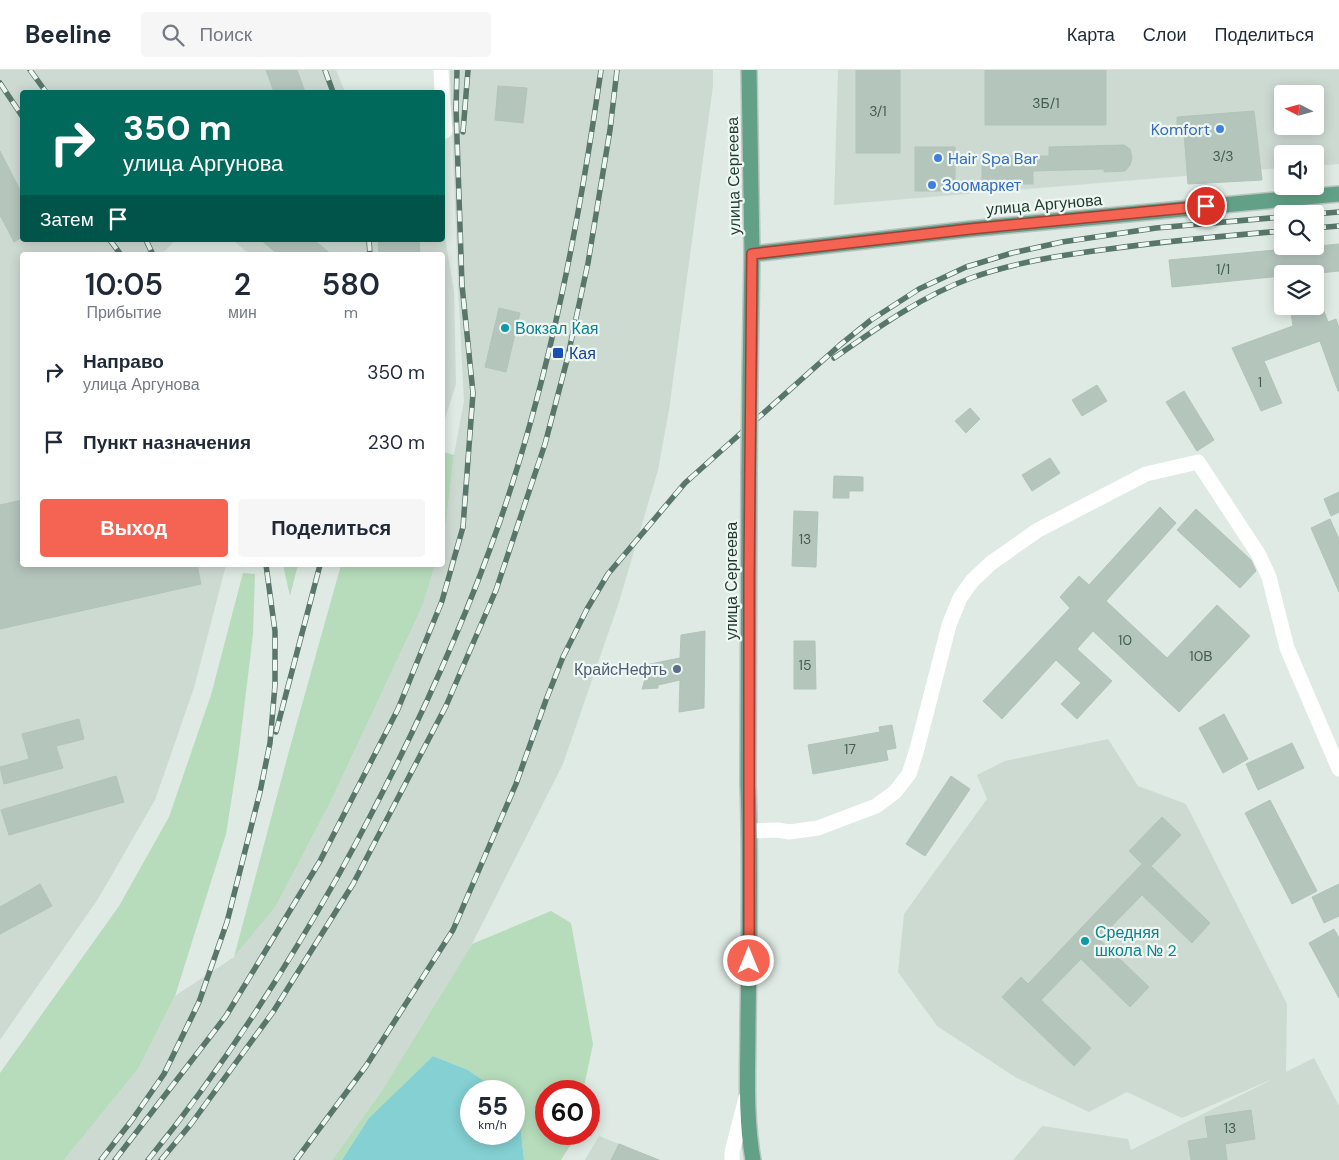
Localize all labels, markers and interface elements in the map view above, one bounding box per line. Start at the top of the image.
search box [141,12,491,57]
text: Beeline [25,19,111,50]
icon: search [159,21,187,49]
text: Поиск [199,22,252,47]
text: Карта [1067,23,1115,47]
text: Слои [1143,23,1187,47]
text: Поделиться [1215,23,1314,47]
north arrow [1274,85,1324,135]
map controls [1274,85,1324,315]
house number: 3Б/1 [1032,94,1060,112]
house number: 3/1 [869,102,887,120]
text: 350 m [123,105,232,151]
icon: right [40,110,105,175]
street label: улица Сергеева [722,117,745,235]
place label: Komfort [1151,119,1210,140]
marker: Komfort [1214,123,1226,135]
button: sound [1274,145,1324,195]
house number: 3/3 [1213,147,1233,165]
place label: Hair Spa Bar [948,148,1038,169]
text: улица Аргунова [123,149,283,178]
marker: Hair Spa Bar [932,152,944,164]
place label: Зоомаркет [942,175,1022,196]
marker: Зоомаркет [926,179,938,191]
pin [1185,185,1227,227]
street label: улица Аргунова [985,189,1103,220]
icon: arrive [1192,192,1220,220]
icon: arrive [104,205,132,233]
button: search [1274,205,1324,255]
text: Затем [40,207,94,232]
house number: 1/1 [1216,260,1230,278]
text: 10:05 [85,265,163,304]
text: 2 [234,265,251,304]
text: 580 [322,265,380,304]
button: layers [1274,265,1324,315]
text: Прибытие [86,302,162,323]
text: мин [228,302,257,323]
text: m [344,302,358,323]
place label: Вокзал Кая [515,318,598,339]
marker: Вокзал Кая [499,322,511,334]
place label: Кая [569,343,596,364]
marker: Кая [551,346,565,360]
text: Направо [83,349,164,374]
icon: right [40,358,68,386]
text: 350 m [367,360,425,385]
house number: 1 [1258,373,1262,391]
text: улица Аргунова [83,374,200,395]
icon: arrive [40,428,68,456]
text: Пункт назначения [83,430,251,455]
text: 230 m [368,430,425,455]
button: Выход [40,499,228,557]
button: Поделиться [238,499,425,557]
street label: улица Сергеева [721,522,742,640]
house number: 13 [799,530,811,548]
house number: 10 [1118,631,1132,649]
house number: 10В [1189,647,1213,665]
house number: 15 [799,656,811,674]
place label: КрайсНефть [574,659,667,680]
marker: КрайсНефть [671,663,683,675]
house number: 17 [844,740,856,758]
place label: Средняя школа № 2 [1095,922,1177,961]
position arrow [722,934,774,986]
marker: Средняя школа № 2 [1079,935,1091,947]
speed limit sign: 60 [535,1080,600,1145]
text: 55 [477,1090,508,1123]
text: km/h [478,1117,507,1133]
house number: 13 [1224,1119,1236,1137]

